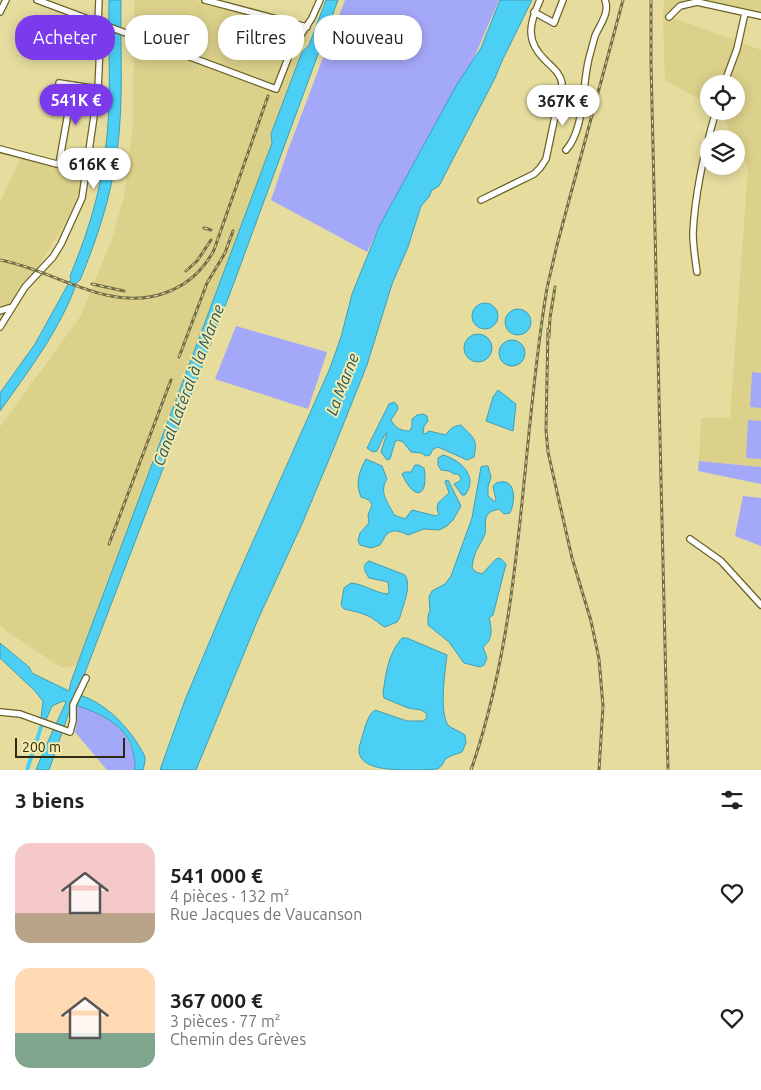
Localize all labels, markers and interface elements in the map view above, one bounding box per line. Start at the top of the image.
chip: Acheter [15,15,115,60]
chip: Louer [125,15,208,60]
chip: Filtres [218,15,304,60]
chip: Nouveau [314,15,422,60]
map controls [700,75,745,175]
button: locate [700,75,745,120]
pin: 541K € [35,84,117,126]
pin: 367K € [522,84,604,127]
text: 541K € [51,91,101,109]
text: 367K € [538,92,588,110]
button: layers [700,130,745,175]
pin: 616K € [53,148,135,190]
text: 616K € [69,155,119,173]
water label: Canal Latéral à la Marne [149,302,227,468]
water label: La Marne [322,350,362,418]
scale bar [15,735,125,758]
text: 200 m [22,739,61,755]
icon: filters [718,786,746,814]
text: 3 biens [15,788,85,812]
icon: home [55,863,115,923]
text: 541 000 € [170,863,263,887]
icon: heart [718,879,746,907]
text: 4 pièces · 132 m² [170,887,290,905]
text: Rue Jacques de Vaucanson [170,905,362,923]
icon: home [55,988,115,1048]
text: 367 000 € [170,988,263,1012]
icon: heart [718,1004,746,1032]
text: 3 pièces · 77 m² [170,1012,280,1030]
text: Chemin des Grèves [170,1030,306,1048]

